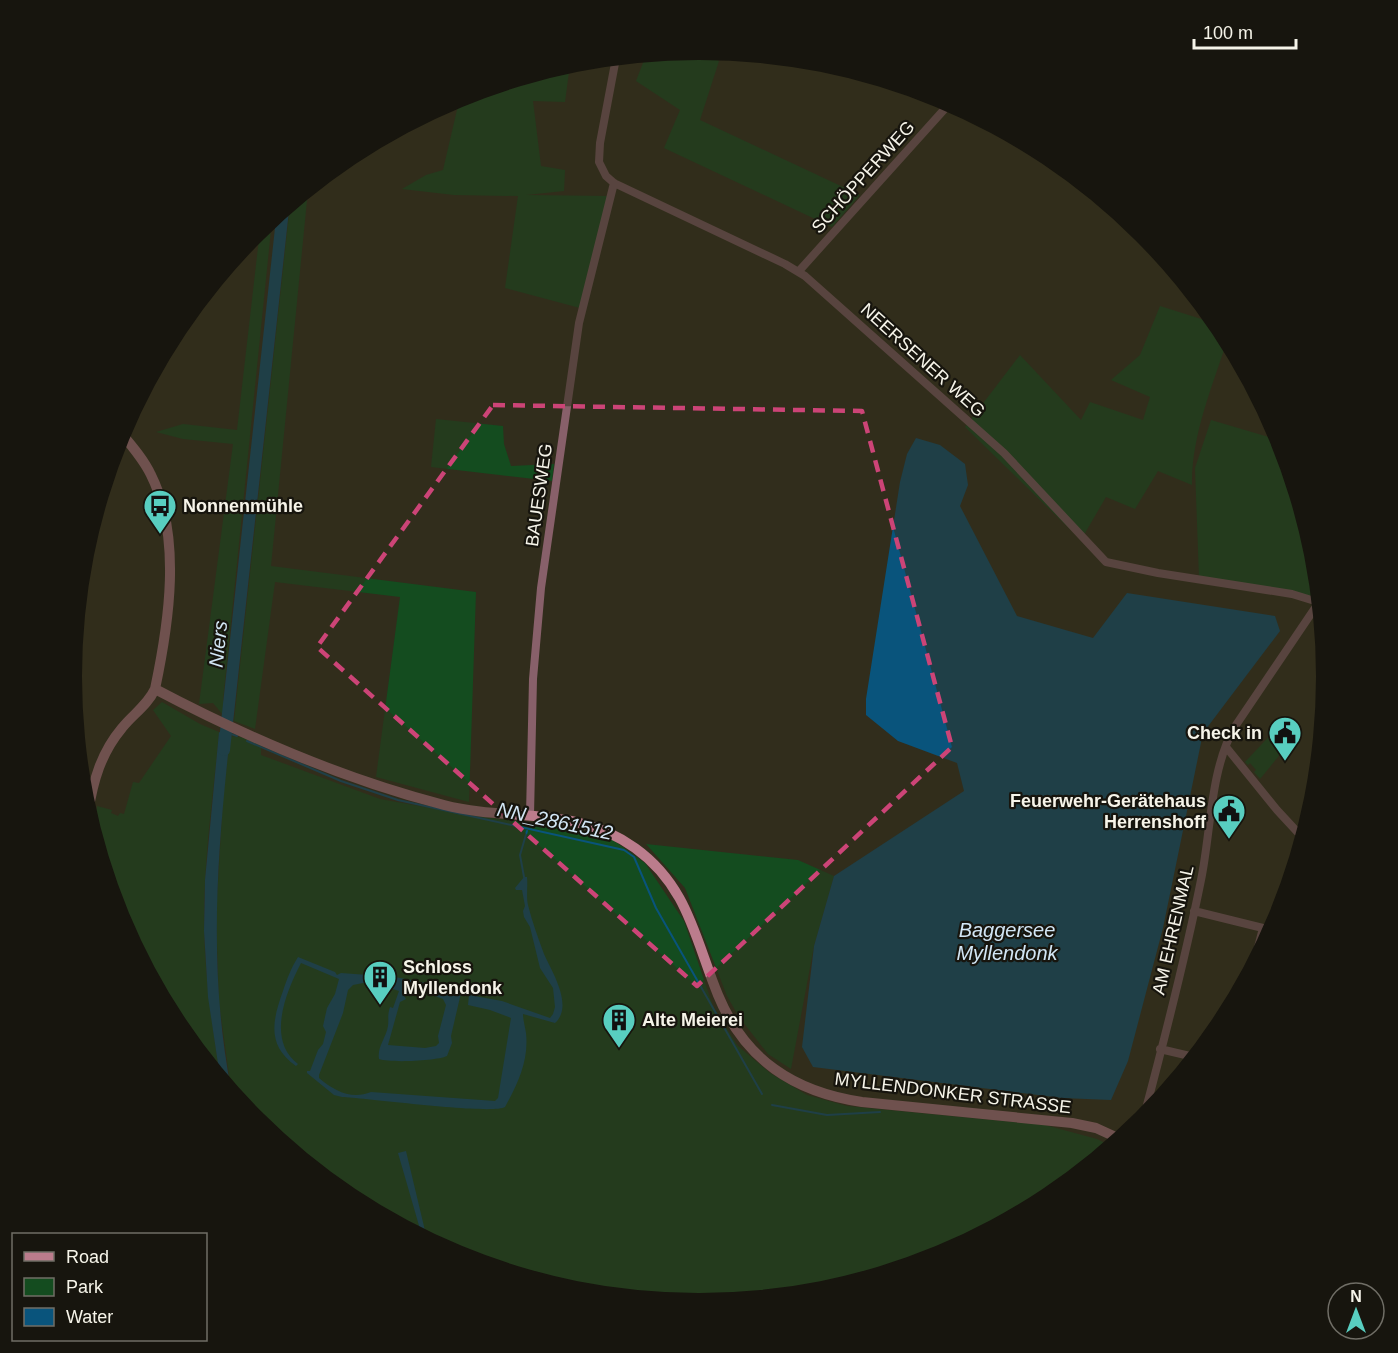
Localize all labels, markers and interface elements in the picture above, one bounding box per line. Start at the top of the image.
scale bar [1194,12,1296,50]
text: 100 m [1203,23,1253,43]
street label: SCHÖPPERWEG [807,117,919,237]
street label: NEERSENER WEG [857,299,989,421]
street label: BAUESWEG [522,442,556,548]
bus stop icon: Nonnenmühle [142,488,178,535]
place label: Nonnenmühle [183,496,303,516]
water label: Niers [205,620,231,668]
public building icon: Check in [1267,715,1303,762]
place label: Check in [1187,723,1262,743]
place label: Feuerwehr-Gerätehaus Herrenshoff [1010,791,1207,832]
public building icon: Feuerwehr-Gerätehaus Herrenshoff [1211,793,1247,840]
water label: NN_2861512 [495,798,615,844]
street label: AM EHRENMAL [1148,863,1198,997]
water label: Baggersee Myllendonk [956,919,1059,964]
place label: Schloss Myllendonk [403,957,503,998]
building icon: Schloss Myllendonk [362,959,398,1006]
building icon: Alte Meierei [601,1002,637,1049]
place label: Alte Meierei [642,1010,743,1030]
street label: MYLLENDONKER STRASSE [834,1069,1072,1117]
legend [12,1233,207,1341]
text: Road [66,1247,109,1267]
text: Park [66,1277,104,1297]
north arrow [1326,1281,1386,1341]
text: N [1350,1288,1362,1305]
text: Water [66,1307,113,1327]

